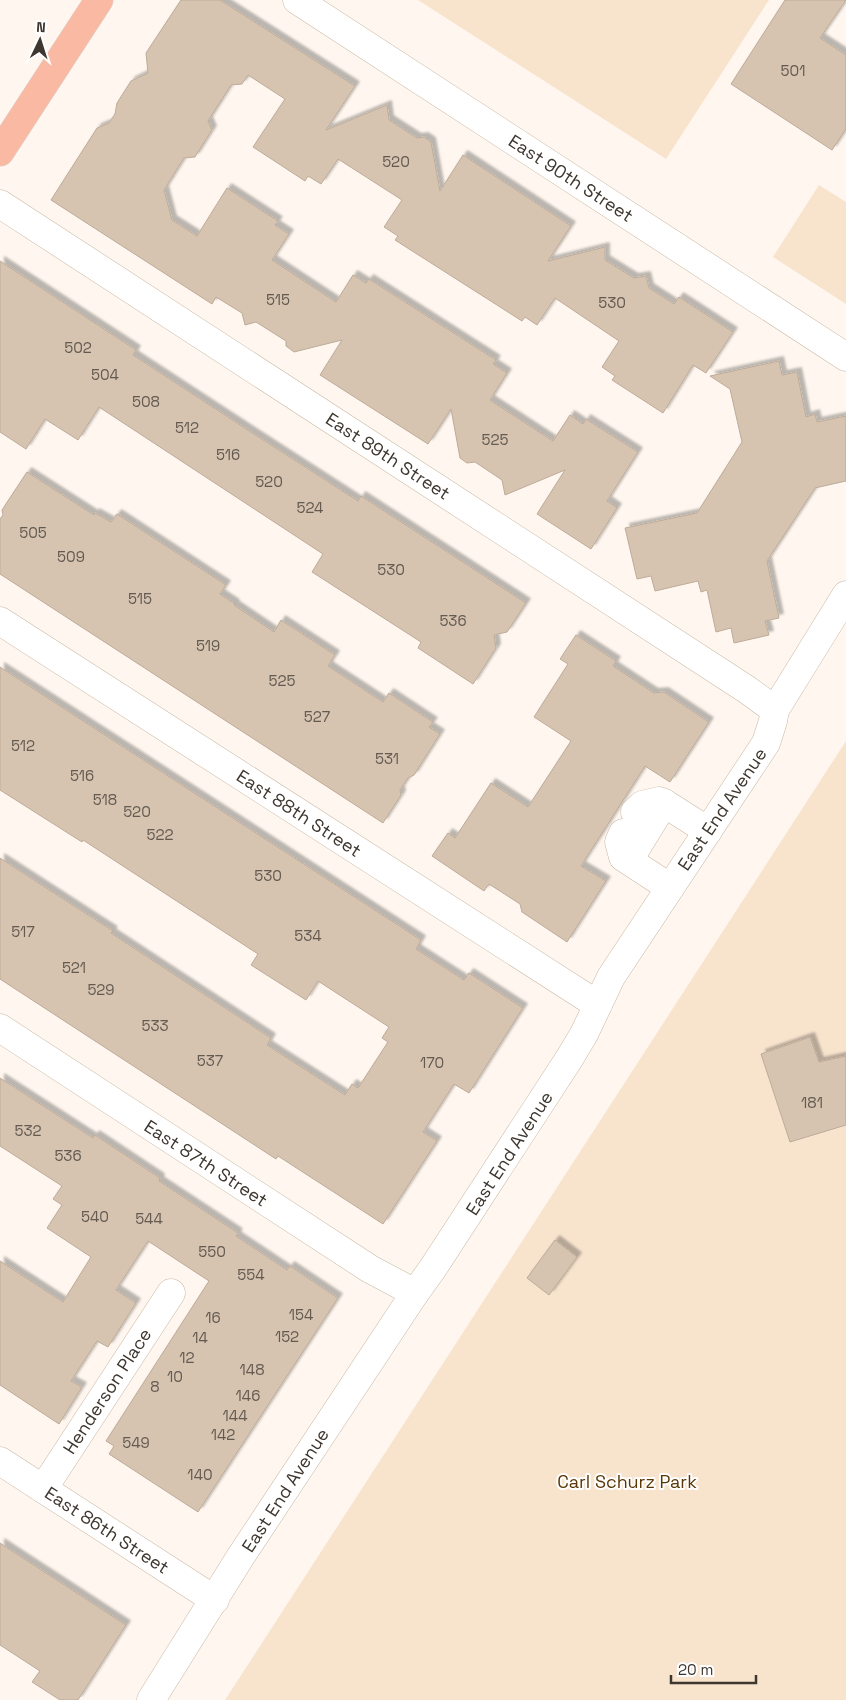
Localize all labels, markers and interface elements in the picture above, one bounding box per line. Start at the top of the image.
north arrow [15,15,65,65]
text: N [36,18,46,36]
house number: 501 [781,61,805,80]
street label: East 90th Street [504,129,638,227]
house number: 520 [382,152,410,171]
house number: 515 [266,290,290,309]
house number: 530 [598,293,626,312]
house number: 502 [64,338,92,357]
house number: 504 [91,365,119,384]
house number: 508 [132,392,160,411]
street label: East 89th Street [321,407,455,505]
house number: 512 [175,418,199,437]
house number: 525 [482,430,508,449]
house number: 516 [216,445,240,464]
house number: 520 [255,472,283,491]
house number: 524 [297,498,323,517]
house number: 505 [19,523,47,542]
house number: 509 [57,547,85,566]
house number: 530 [377,560,405,579]
house number: 515 [128,589,152,608]
house number: 536 [439,611,467,630]
house number: 519 [196,636,220,655]
house number: 525 [269,671,295,690]
house number: 527 [304,707,330,726]
house number: 512 [11,736,35,755]
street label: East End Avenue [672,743,772,875]
house number: 531 [375,749,399,768]
street label: East 88th Street [232,764,366,862]
house number: 516 [70,766,94,785]
house number: 518 [93,790,117,809]
house number: 520 [123,802,151,821]
house number: 522 [147,825,173,844]
house number: 530 [254,866,282,885]
house number: 517 [11,922,35,941]
house number: 534 [294,926,322,945]
house number: 521 [62,958,86,977]
house number: 529 [87,980,115,999]
house number: 533 [141,1016,169,1035]
house number: 537 [197,1051,223,1070]
house number: 170 [420,1053,444,1072]
street label: East End Avenue [460,1087,558,1219]
house number: 181 [801,1093,823,1112]
street label: East 87th Street [140,1114,272,1212]
house number: 532 [14,1121,42,1140]
house number: 536 [54,1146,82,1165]
house number: 540 [81,1207,109,1226]
house number: 544 [135,1209,163,1228]
house number: 550 [198,1242,226,1261]
house number: 554 [237,1265,265,1284]
house number: 154 [289,1305,313,1324]
house number: 16 [205,1308,221,1327]
street label: Henderson Place [58,1324,156,1458]
house number: 152 [275,1327,299,1346]
house number: 14 [192,1328,208,1347]
house number: 12 [179,1348,195,1367]
house number: 148 [240,1360,265,1379]
house number: 10 [167,1367,183,1386]
house number: 8 [150,1377,160,1396]
house number: 146 [236,1386,260,1405]
house number: 144 [222,1406,248,1425]
street label: East End Avenue [236,1424,334,1556]
house number: 142 [211,1425,235,1444]
house number: 549 [122,1433,150,1452]
house number: 140 [187,1465,213,1484]
park label: Carl Schurz Park [557,1470,697,1493]
street label: East 86th Street [40,1481,174,1579]
scale bar [671,1652,756,1684]
text: 20 m [678,1660,713,1679]

